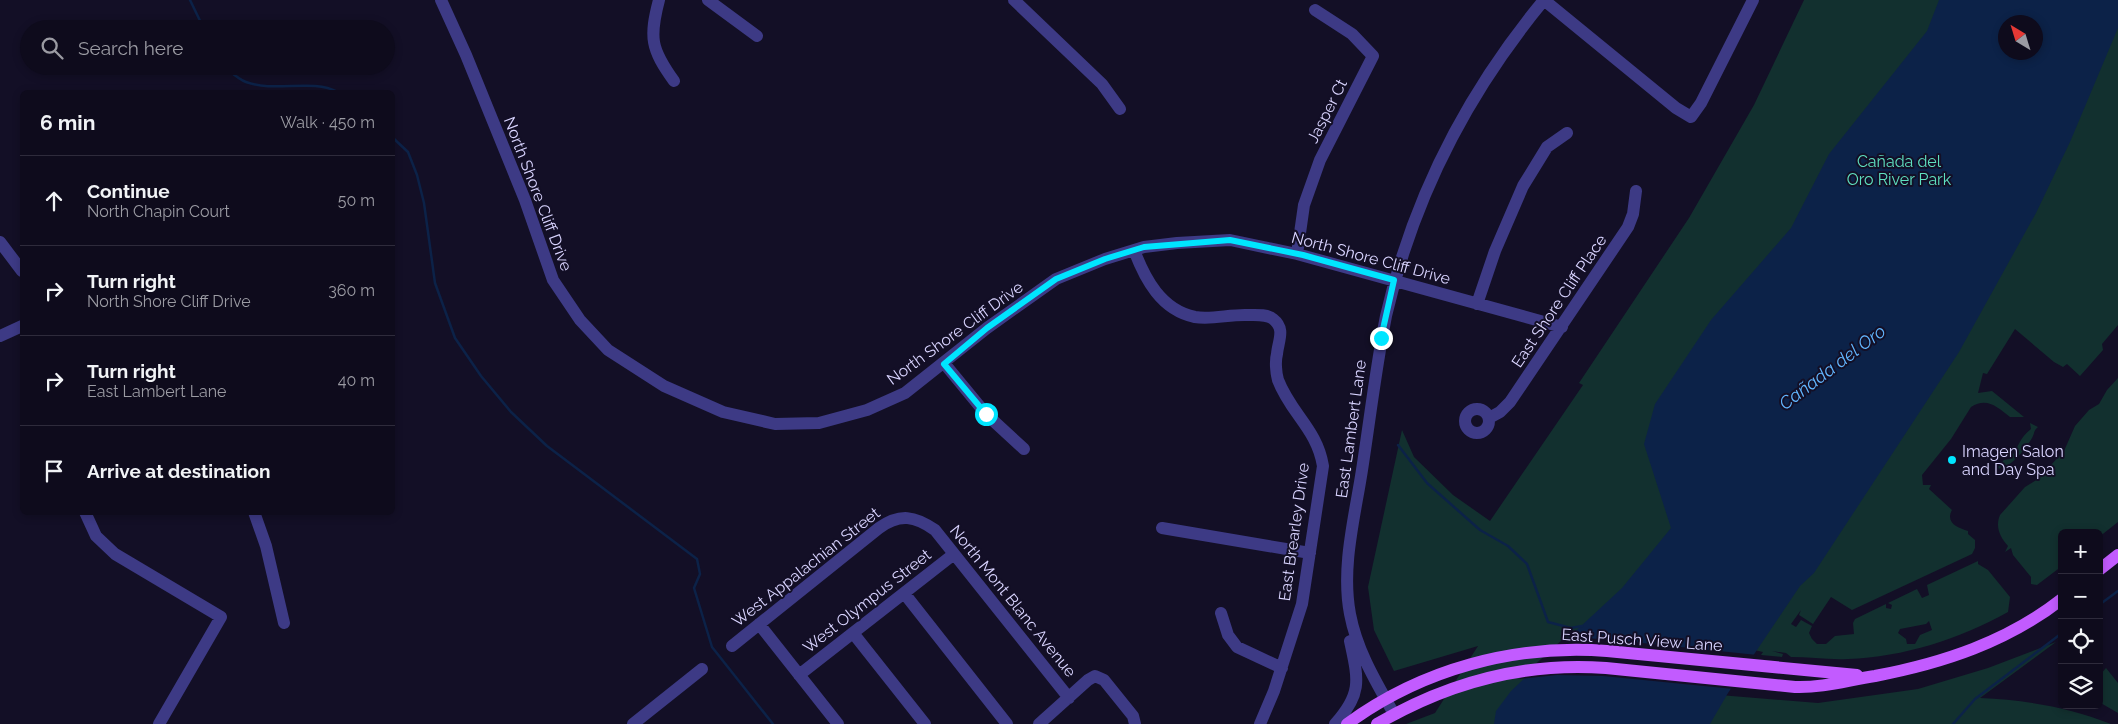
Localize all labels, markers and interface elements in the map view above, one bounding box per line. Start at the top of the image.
north arrow [1998,15,2043,60]
search box [20,20,395,75]
icon: search [38,34,66,62]
text: Search here [78,37,184,59]
street label: Jasper Ct [1303,75,1351,146]
text: 6 min [40,110,95,135]
text: Walk · 450 m [280,113,375,132]
street label: North Shore Cliff Drive [500,114,576,274]
park label: Cañada del Oro River Park [1847,152,1952,189]
text: Continue [87,180,170,202]
icon: ahead [40,187,68,215]
text: 50 m [338,191,375,210]
text: North Chapin Court [87,202,230,221]
street label: North Shore Cliff Drive [1290,228,1452,288]
street label: East Shore Cliff Place [1508,231,1610,371]
text: Turn right [87,270,176,292]
icon: right [40,277,68,305]
street label: North Shore Cliff Drive [883,277,1027,389]
text: 360 m [328,281,375,300]
text: North Shore Cliff Drive [87,292,251,311]
water label: Cañada del Oro [1775,320,1889,414]
route end [1370,327,1393,350]
street label: East Lambert Lane [1332,359,1370,499]
text: Turn right [87,360,176,382]
icon: right [40,367,68,395]
text: 40 m [338,371,375,390]
text: East Lambert Lane [87,382,226,401]
route start [975,403,998,426]
place label: Imagen Salon and Day Spa [1962,442,2064,479]
marker: Imagen Salon and Day Spa [1946,454,1958,466]
icon: arrive [40,457,68,485]
text: Arrive at destination [87,460,271,482]
street label: East Brearley Drive [1275,462,1313,602]
street label: West Appalachian Street [728,503,884,631]
street label: North Mont Blanc Avenue [946,521,1080,681]
map controls [2058,529,2103,709]
button: + [2058,529,2103,574]
street label: West Olympus Street [799,545,935,657]
button: − [2058,574,2103,619]
button: locate [2058,619,2103,664]
street label: East Pusch View Lane [1561,625,1723,655]
button: layers [2058,664,2103,709]

